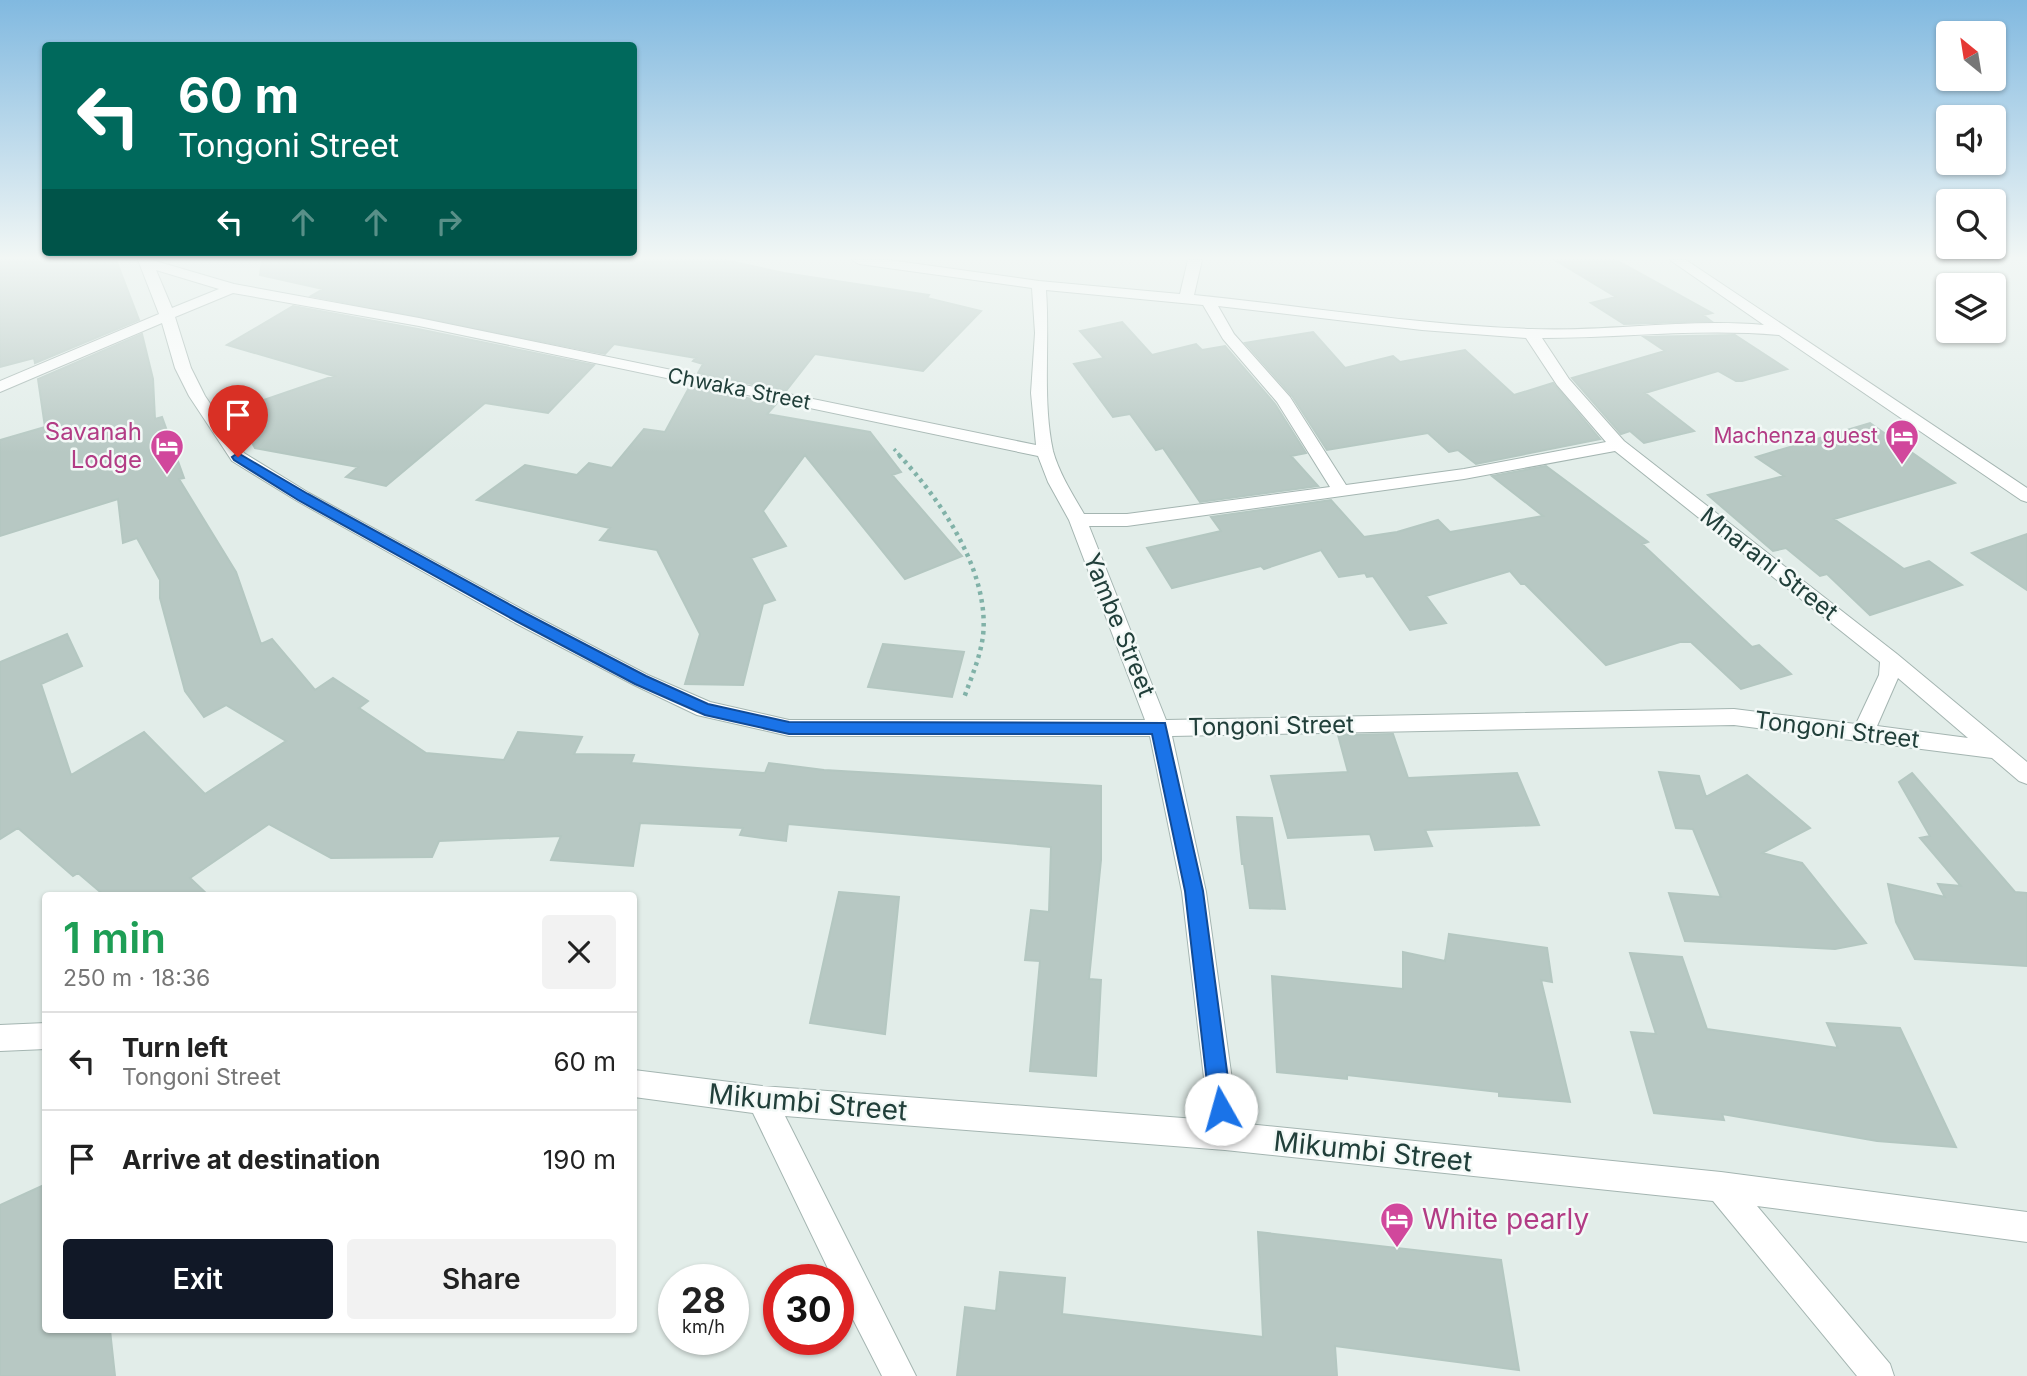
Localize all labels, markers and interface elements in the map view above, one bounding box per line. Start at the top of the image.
north arrow [1936,21,2006,91]
map controls [1936,21,2006,343]
text: 60 m [178,66,299,125]
icon: left [63,70,154,161]
button: sound [1936,105,2006,175]
text: Tongoni Street [178,126,399,165]
button: search [1936,189,2006,259]
icon: left [211,203,249,241]
icon: ahead [284,203,322,241]
icon: ahead [357,203,395,241]
icon: right [430,203,468,241]
button: layers [1936,273,2006,343]
street label: Chwaka Street [665,362,813,415]
pin [208,385,268,457]
icon: arrive [219,396,257,434]
place label: Savanah Lodge [45,417,142,474]
hotel icon: Machenza guest [1883,417,1921,466]
place label: Machenza guest [1713,423,1878,448]
hotel icon: Savanah Lodge [148,427,186,476]
street label: Mnarani Street [1695,501,1844,626]
street label: Yambe Street [1078,549,1161,701]
street label: Tongoni Street [1753,705,1921,754]
street label: Tongoni Street [1188,710,1354,741]
text: 1 min [63,912,166,963]
button: close [542,915,616,989]
text: 250 m · 18:36 [63,964,210,992]
text: Turn left [122,1032,228,1063]
icon: left [63,1042,101,1080]
text: 60 m [553,1046,616,1077]
text: Tongoni Street [122,1063,281,1091]
position arrow [1184,1072,1258,1146]
street label: Mikumbi Street [707,1076,909,1128]
street label: Mikumbi Street [1272,1124,1474,1178]
icon: arrive [63,1140,101,1178]
text: Arrive at destination [122,1144,381,1175]
text: 190 m [543,1144,616,1175]
hotel icon: White pearly [1378,1200,1416,1249]
place label: White pearly [1422,1202,1589,1236]
button: Exit [63,1239,333,1319]
button: Share [347,1239,616,1319]
speed limit sign: 30 [763,1264,854,1355]
text: 28 [681,1279,726,1321]
text: km/h [682,1316,725,1337]

